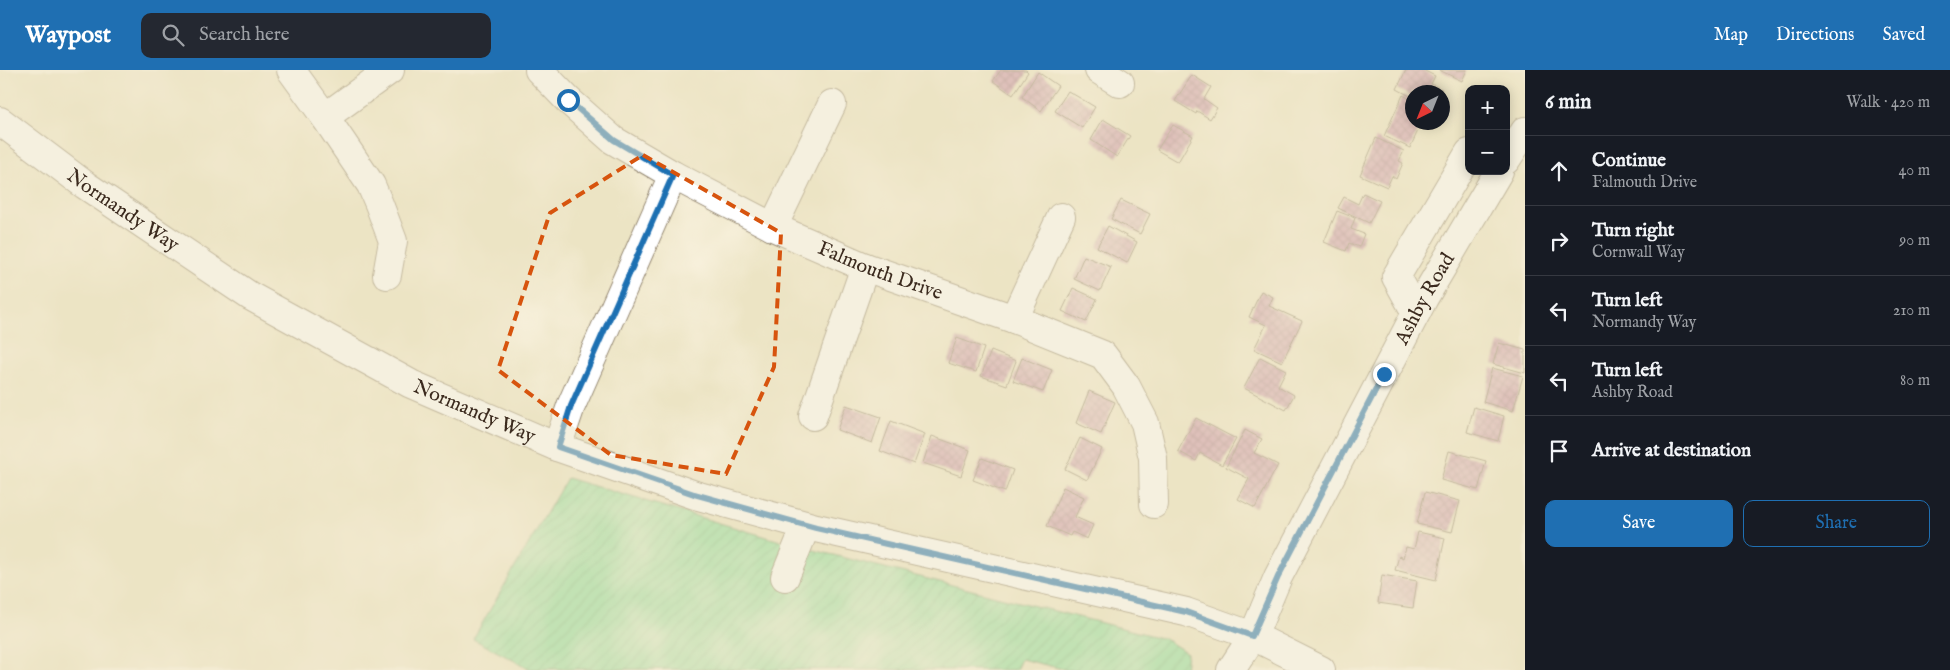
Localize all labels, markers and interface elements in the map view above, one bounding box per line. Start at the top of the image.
search box [141,13,491,58]
text: Waypost [25,20,111,51]
icon: search [159,21,187,49]
text: Search here [199,23,290,47]
text: Map [1714,24,1748,47]
text: Directions [1776,24,1854,47]
text: Saved [1882,24,1925,47]
north arrow [1405,85,1450,130]
map controls [1465,85,1510,175]
button: + [1465,85,1510,130]
route start [557,89,580,112]
text: 6 min [1545,89,1591,116]
text: Walk · 420 m [1846,93,1930,113]
button: − [1465,130,1510,175]
text: Continue [1592,149,1666,173]
icon: ahead [1545,157,1573,185]
text: 40 m [1898,161,1930,181]
street label: Normandy Way [62,163,184,257]
text: Falmouth Drive [1592,173,1697,193]
text: Turn right [1592,219,1674,243]
icon: right [1545,227,1573,255]
text: 90 m [1899,231,1930,251]
street label: Falmouth Drive [814,236,946,306]
text: Cornwall Way [1592,243,1685,263]
street label: Ashby Road [1389,248,1460,350]
text: Turn left [1592,289,1663,313]
icon: left [1545,297,1573,325]
text: 210 m [1893,301,1930,321]
text: Normandy Way [1592,313,1696,333]
text: Turn left [1592,359,1663,383]
route end [1373,363,1396,386]
icon: left [1545,367,1573,395]
text: 80 m [1900,371,1930,391]
street label: Normandy Way [410,374,540,449]
text: Ashby Road [1592,383,1673,403]
icon: arrive [1545,437,1573,465]
text: Arrive at destination [1592,439,1751,463]
button: Save [1545,500,1733,547]
button: Share [1743,500,1930,547]

